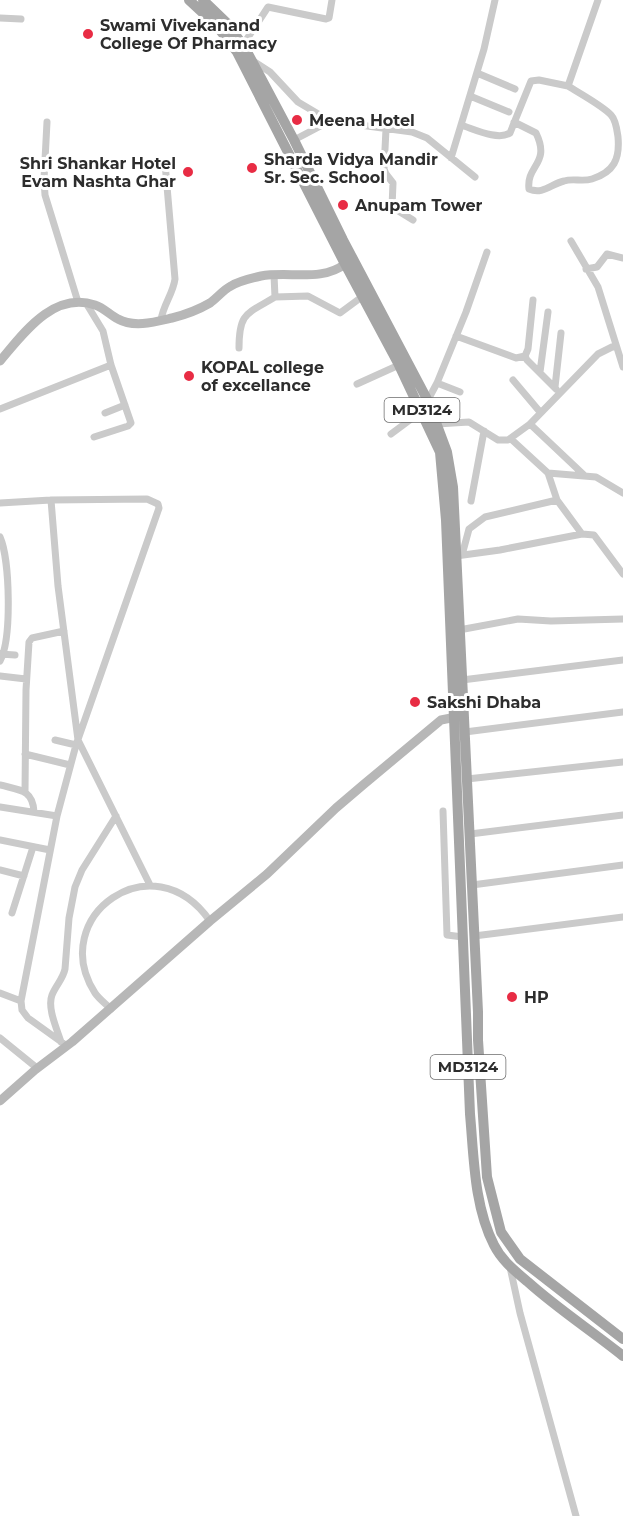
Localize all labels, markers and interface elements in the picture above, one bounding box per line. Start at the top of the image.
place label: Swami Vivekanand College Of Pharmacy [100,16,277,53]
marker: Swami Vivekanand College Of Pharmacy [81,27,95,41]
place label: Meena Hotel [309,111,415,130]
marker: Meena Hotel [290,113,304,127]
place label: Sharda Vidya Mandir Sr. Sec. School [264,150,438,187]
place label: Shri Shankar Hotel Evam Nashta Ghar [20,154,176,191]
marker: Sharda Vidya Mandir Sr. Sec. School [245,161,259,175]
marker: Shri Shankar Hotel Evam Nashta Ghar [181,165,195,179]
place label: Anupam Tower [354,196,482,215]
marker: Anupam Tower [336,198,350,212]
place label: KOPAL college of excellance [201,358,324,395]
marker: KOPAL college of excellance [182,369,196,383]
road number: MD3124 [384,398,460,422]
place label: Sakshi Dhaba [427,693,541,712]
marker: Sakshi Dhaba [408,695,422,709]
place label: HP [524,988,549,1007]
marker: HP [505,990,519,1004]
road number: MD3124 [430,1055,506,1079]

